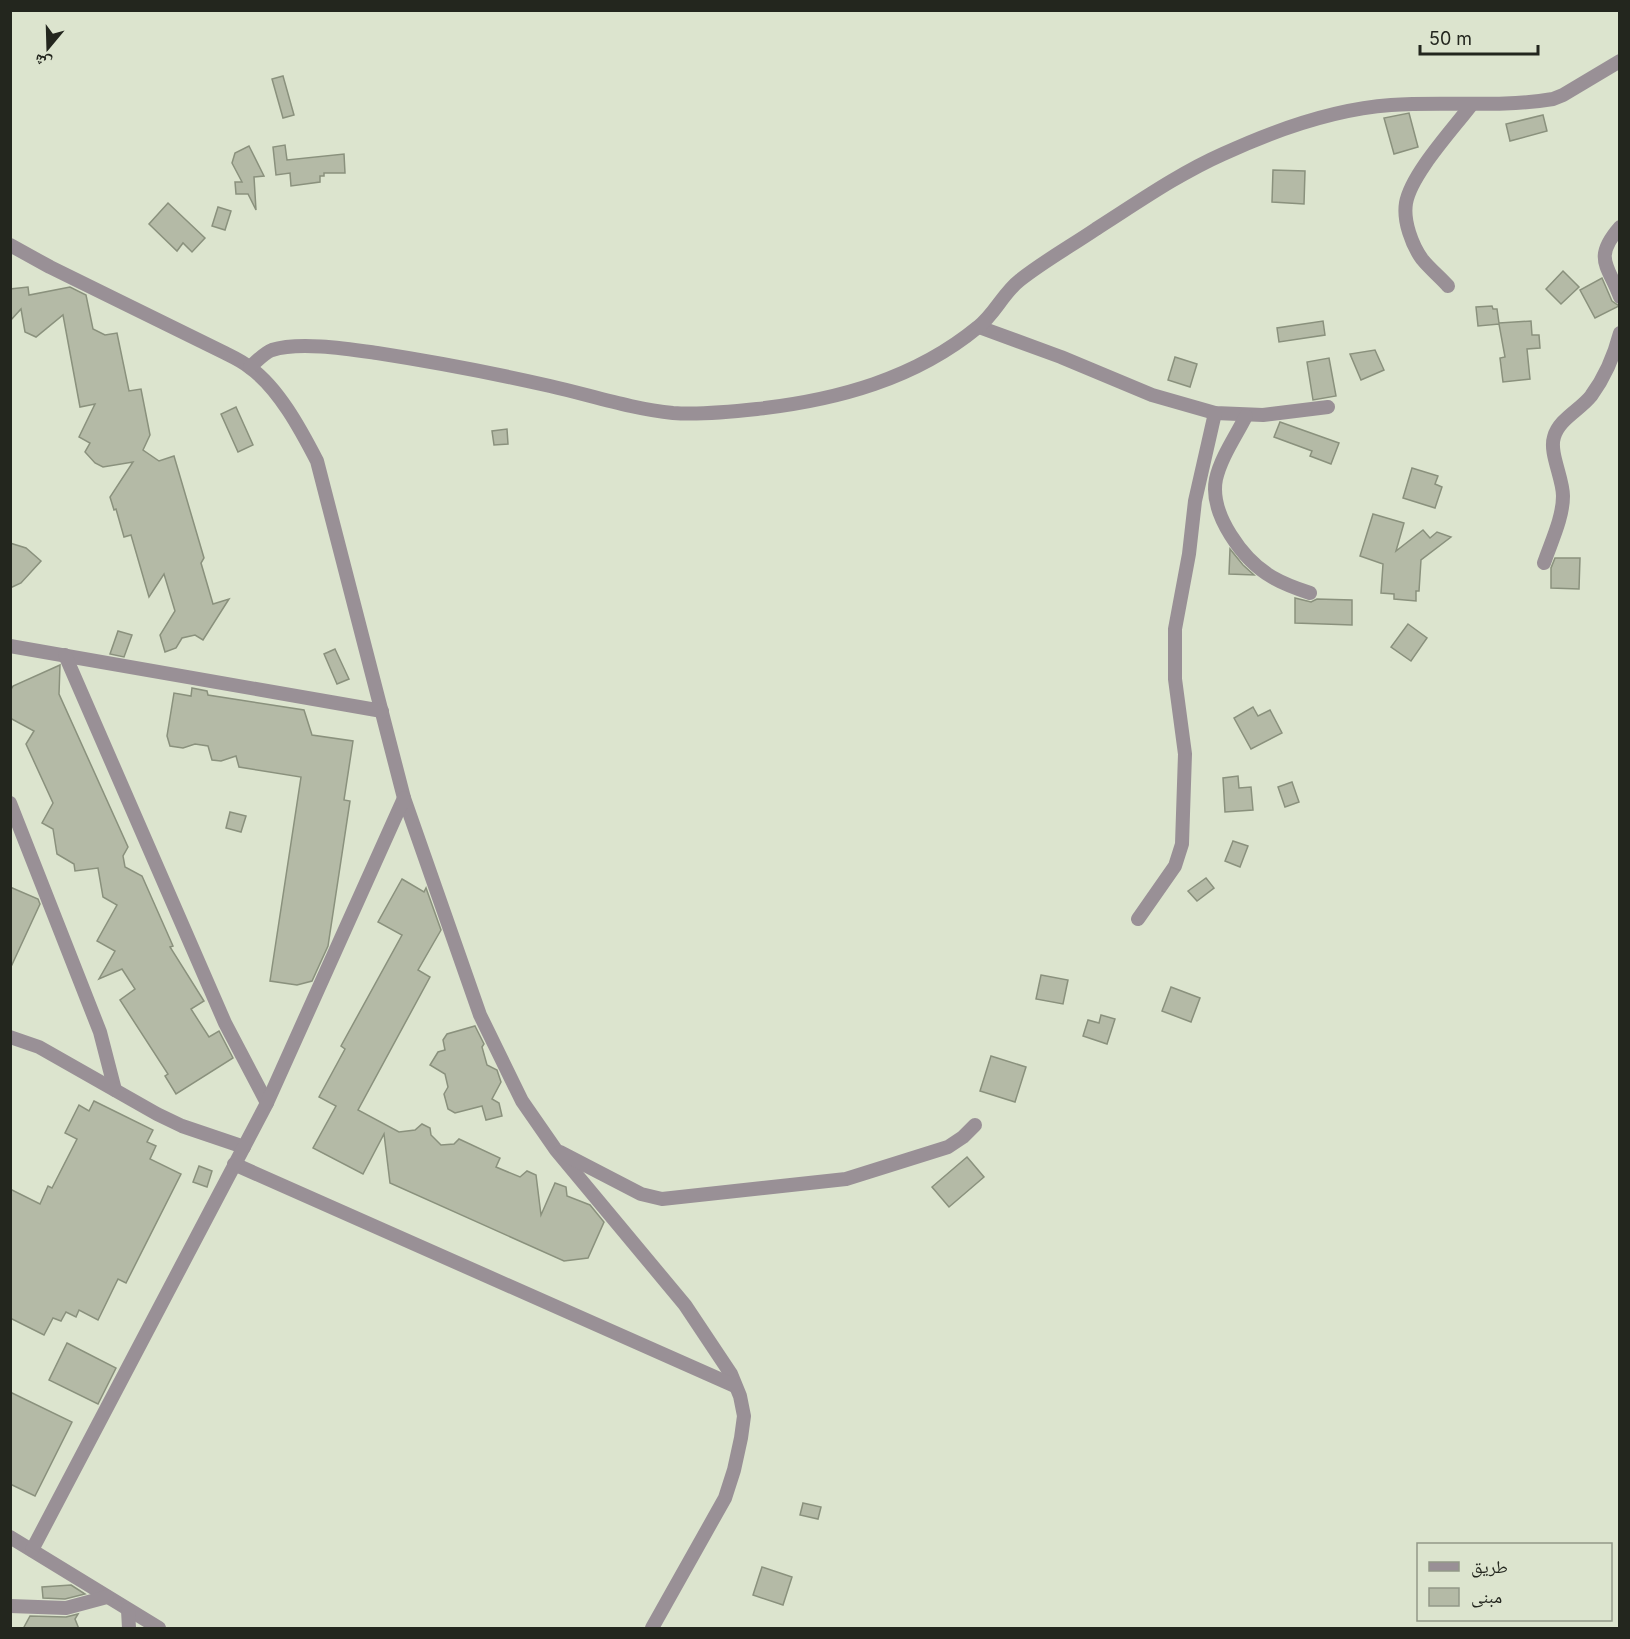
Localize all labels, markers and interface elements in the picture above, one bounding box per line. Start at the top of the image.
north arrow [18,18,78,78]
scale bar [1420,18,1538,56]
text: 50 m [1429,28,1472,49]
text: ش [32,50,54,74]
legend [1417,1543,1612,1621]
text: طريق [1471,1556,1508,1578]
text: مبنى [1471,1586,1502,1608]

